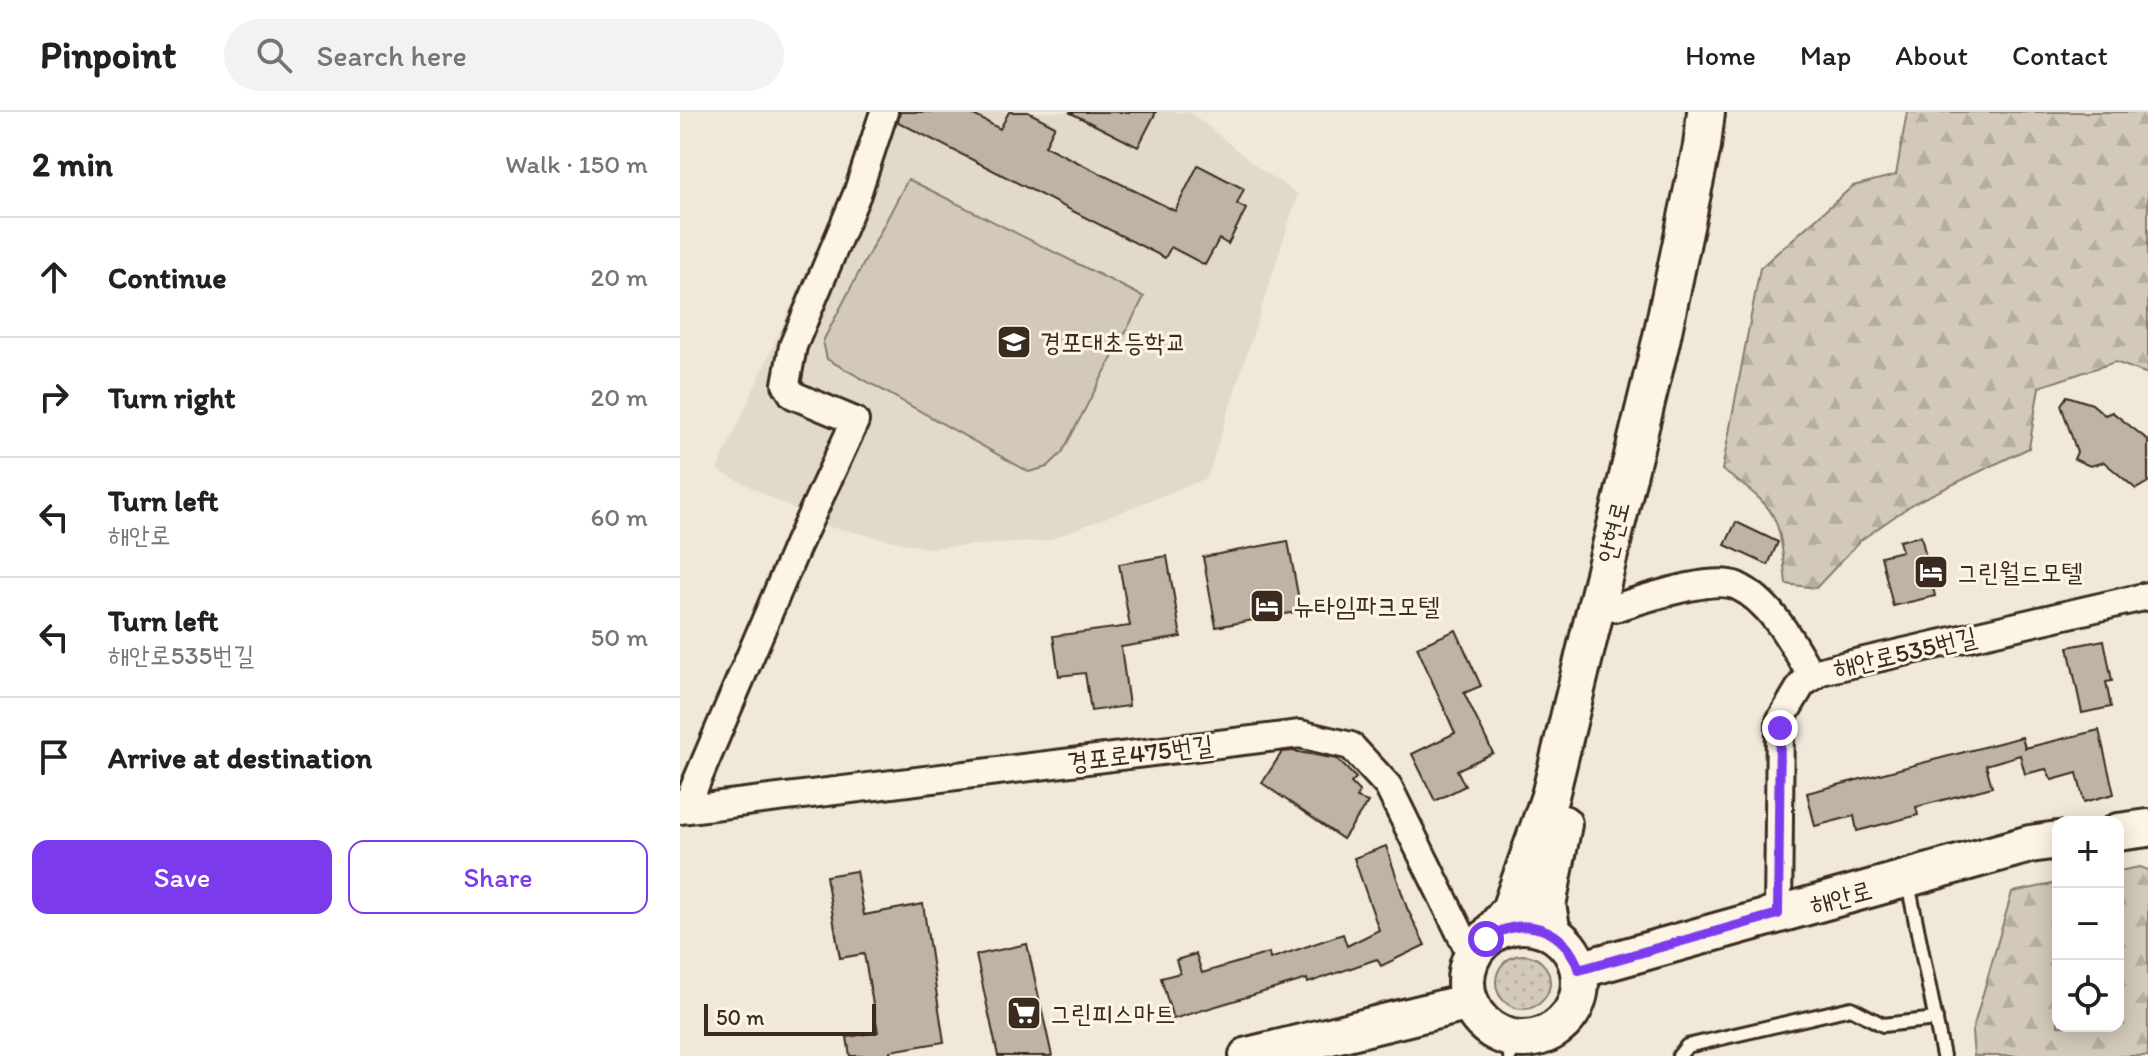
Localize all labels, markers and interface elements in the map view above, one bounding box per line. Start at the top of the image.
search box [224,19,784,91]
text: Pinpoint [40,32,176,78]
icon: search [252,33,296,77]
text: Search here [316,37,467,74]
text: Home [1685,38,1756,72]
text: Map [1800,38,1851,72]
text: About [1895,38,1968,72]
text: Contact [2012,38,2108,72]
text: 2 min [32,144,113,185]
text: Walk · 150 m [505,148,648,180]
icon: ahead [32,255,76,299]
text: Continue [108,259,227,296]
text: 20 m [591,261,648,293]
school or university icon: 경포대초등학교 [995,323,1033,361]
place label: 경포대초등학교 [1040,326,1186,358]
icon: right [32,375,76,419]
text: Turn right [108,379,236,416]
text: 20 m [591,381,648,413]
text: Turn left [108,482,219,519]
icon: left [32,495,76,539]
street label: 안현로 [1590,498,1636,566]
text: 60 m [591,501,648,533]
text: 해안로 [108,519,171,551]
hotel icon: 그린월드모텔 [1912,553,1950,591]
place label: 그린월드모텔 [1957,556,2083,588]
hotel icon: 뉴타임파크모텔 [1248,587,1286,625]
place label: 뉴타임파크모텔 [1293,590,1440,622]
text: Turn left [108,602,219,639]
icon: left [32,615,76,659]
street label: 해안로535번길 [1830,620,1980,684]
text: 50 m [591,621,648,653]
text: 해안로535번길 [108,639,254,671]
route end [1762,710,1798,746]
street label: 경포로475번길 [1065,728,1215,778]
icon: arrive [32,735,76,779]
text: Arrive at destination [108,739,372,776]
map controls [2052,816,2124,1032]
button: + [2052,816,2124,888]
button: Save [32,840,332,914]
button: Share [348,840,648,914]
street label: 해안로 [1807,873,1875,921]
button: − [2052,888,2124,960]
route start [1468,921,1504,957]
button: locate [2052,960,2124,1032]
supermarket icon: 그린피스마트 [1005,994,1043,1032]
place label: 그린피스마트 [1050,997,1176,1029]
scale bar [704,1000,876,1036]
text: 50 m [716,1004,765,1031]

